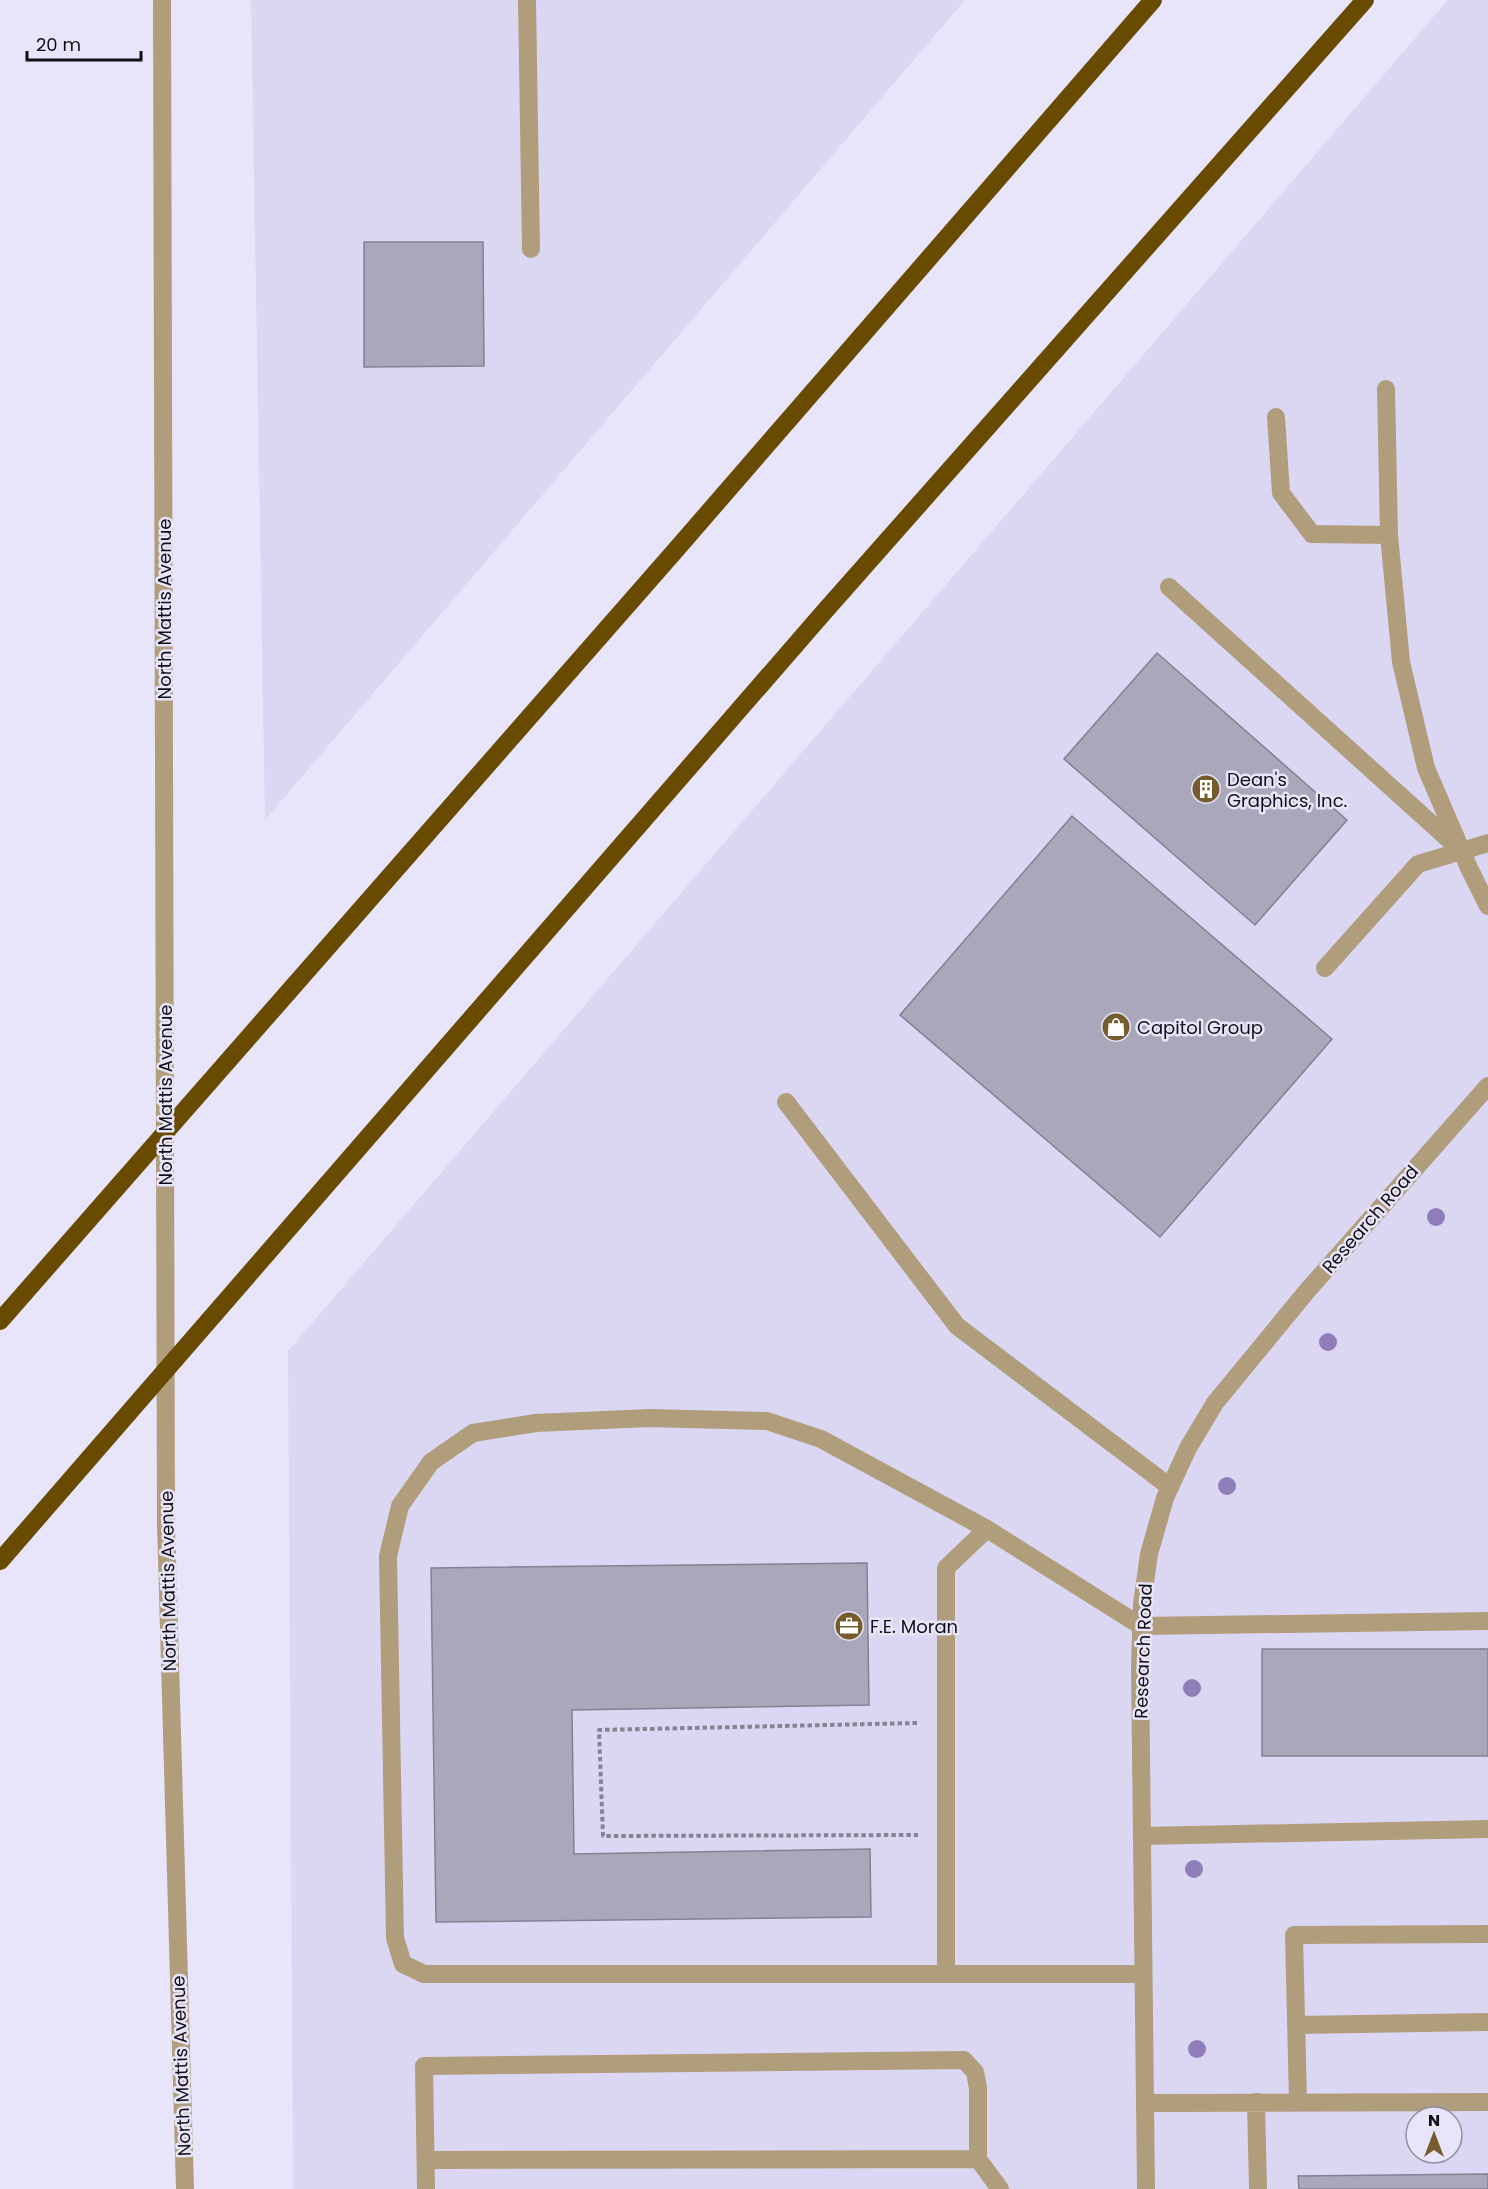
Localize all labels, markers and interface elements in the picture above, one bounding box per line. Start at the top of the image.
scale bar [27,24,141,62]
text: 20 m [36,32,81,57]
street label: North Mattis Avenue [152,519,177,699]
place label: Dean's Graphics, Inc. [1227,767,1347,813]
building icon: Dean's Graphics, Inc. [1190,773,1222,805]
street label: North Mattis Avenue [153,1005,178,1185]
shop icon: Capitol Group [1100,1011,1132,1043]
place label: Capitol Group [1137,1015,1263,1040]
street label: Research Road [1316,1160,1424,1278]
street label: North Mattis Avenue [154,1490,182,1672]
street label: Research Road [1128,1583,1158,1719]
office icon: F.E. Moran [833,1610,865,1642]
place label: F.E. Moran [870,1614,958,1639]
street label: North Mattis Avenue [165,1975,197,2157]
north arrow [1404,2105,1464,2165]
text: N [1428,2109,1440,2132]

